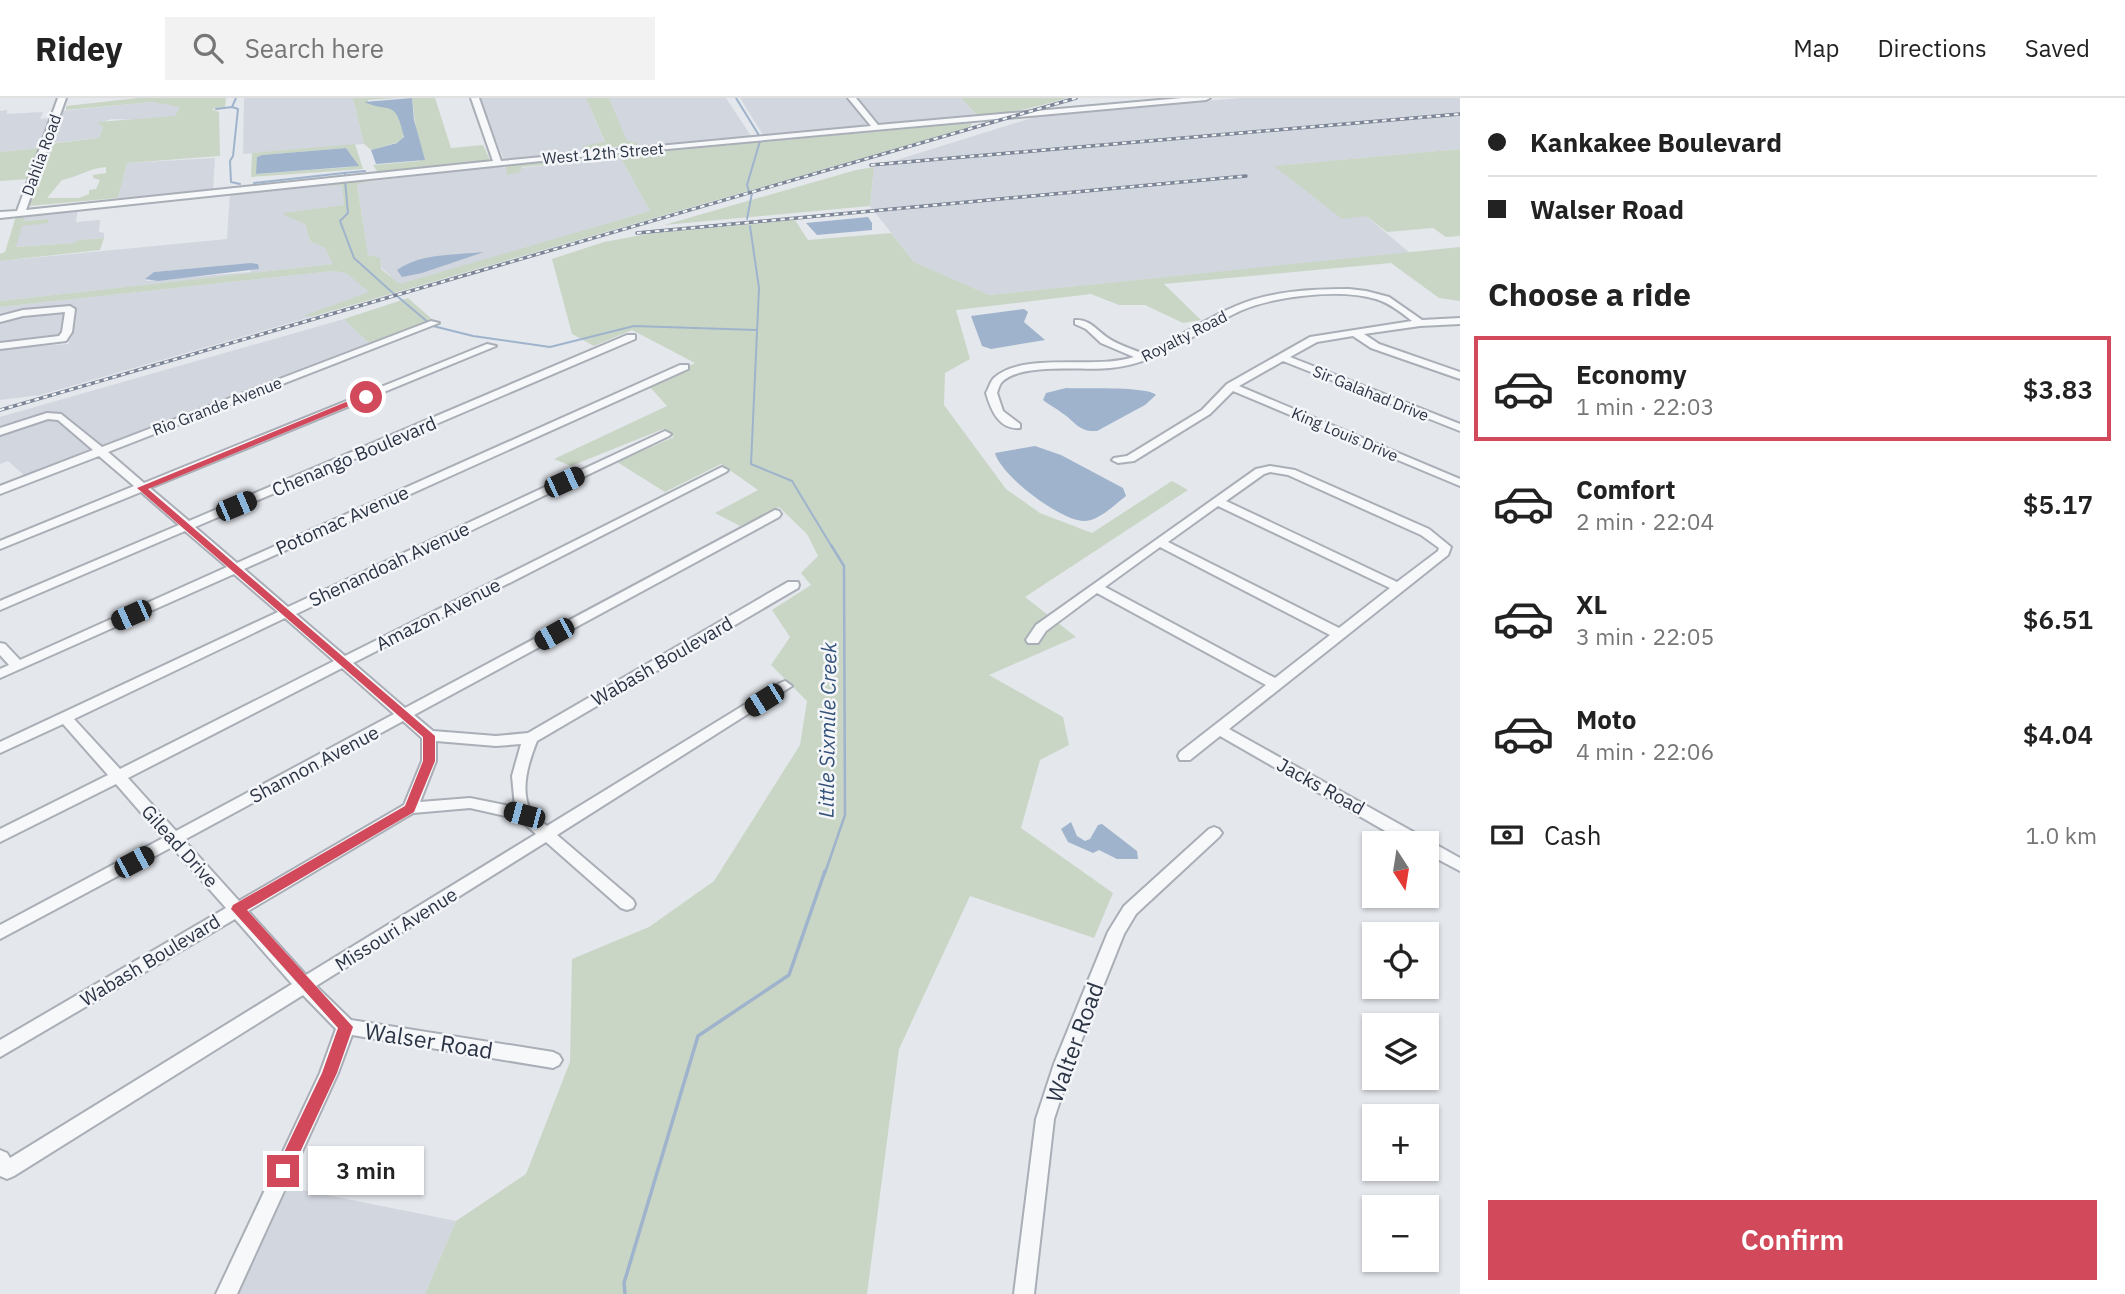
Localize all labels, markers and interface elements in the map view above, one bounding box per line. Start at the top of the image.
search box [165,17,655,80]
text: Ridey [35,27,123,70]
icon: search [189,29,227,67]
text: Search here [245,31,384,65]
text: Map [1793,32,1839,64]
text: Directions [1877,32,1987,64]
text: Saved [2025,32,2090,64]
street label: Dahlia Road [17,111,65,199]
text: Kankakee Boulevard [1530,125,1782,159]
street label: West 12th Street [542,138,664,168]
text: Walser Road [1530,192,1684,226]
text: Choose a ride [1488,273,1691,315]
street label: Royalty Road [1138,306,1230,366]
icon: car [1492,357,1555,420]
text: Economy [1576,357,1687,391]
street label: Sir Galahad Drive [1310,361,1432,425]
street label: Rio Grande Avenue [150,372,285,440]
text: $3.83 [2023,372,2093,406]
route start [350,381,382,413]
text: 1 min · 22:03 [1576,391,1714,421]
street label: King Louis Drive [1289,403,1402,466]
street label: Chenango Boulevard [268,411,440,501]
car [541,464,588,500]
icon: car [1492,472,1555,535]
text: Comfort [1576,472,1675,506]
street label: Potomac Avenue [272,480,412,560]
text: $5.17 [2023,487,2093,521]
car [213,488,260,524]
text: 2 min · 22:04 [1576,506,1714,536]
street label: Shenandoah Avenue [305,516,473,612]
street label: Amazon Avenue [372,572,504,656]
icon: car [1492,587,1555,650]
text: XL [1576,587,1607,621]
car [108,597,155,633]
text: $6.51 [2023,602,2093,636]
street label: Wabash Boulevard [587,611,737,711]
car [531,615,578,653]
text: 3 min · 22:05 [1576,621,1714,651]
water label: Little Sixmile Creek [811,641,843,818]
car [741,680,788,720]
icon: car [1492,702,1555,765]
text: Moto [1576,702,1636,736]
text: $4.04 [2023,717,2093,751]
street label: Shannon Avenue [245,720,383,808]
text: 4 min · 22:06 [1576,736,1714,766]
street label: Jacks Road [1273,752,1369,820]
car [501,799,548,831]
street label: Gilead Drive [137,800,223,892]
icon: cash [1488,816,1526,854]
text: Cash [1544,818,1601,852]
text: 1.0 km [2026,820,2097,850]
north arrow [1362,831,1438,908]
map controls [1362,831,1439,1272]
car [111,843,158,881]
street label: Missouri Avenue [330,882,462,976]
street label: Wabash Boulevard [76,909,224,1011]
button: locate [1362,922,1439,999]
street label: Walter Road [1038,978,1110,1106]
button: layers [1362,1013,1439,1090]
street label: Walser Road [363,1015,495,1065]
button: + [1362,1104,1439,1181]
callout: 3 min [308,1146,423,1196]
route end [267,1155,299,1187]
text: 3 min [336,1155,396,1185]
button: − [1362,1195,1439,1272]
button: Confirm [1488,1200,2097,1280]

